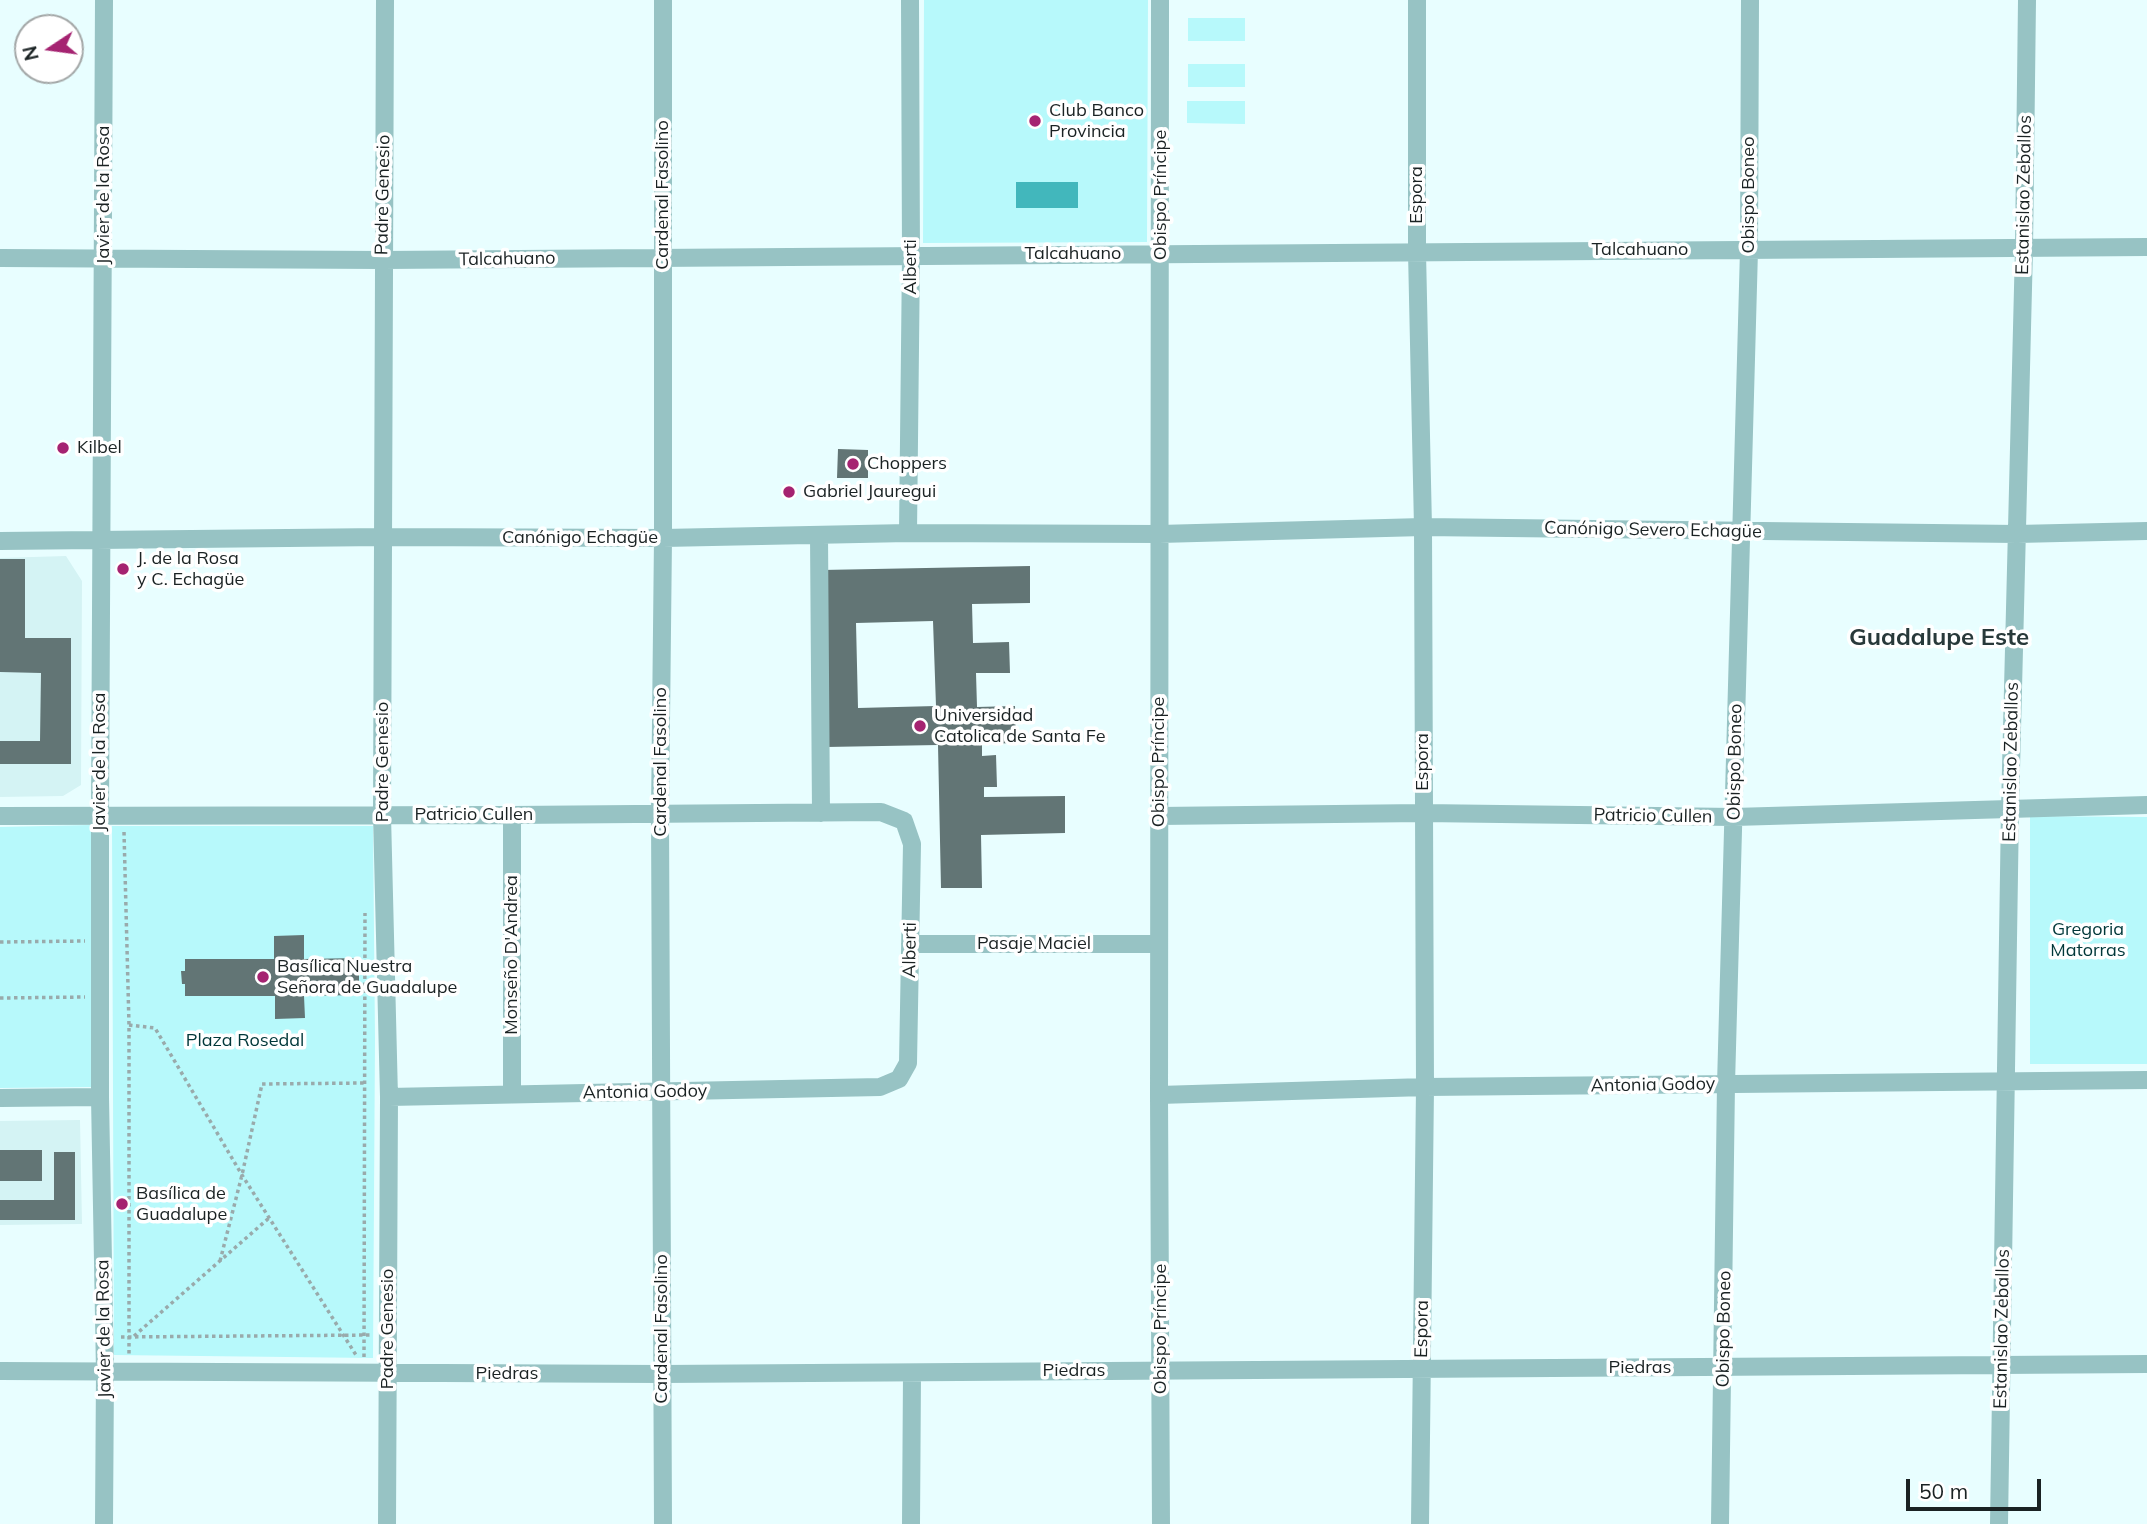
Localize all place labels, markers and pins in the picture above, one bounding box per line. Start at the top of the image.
place label: Club Banco Provincia [1049,100,1144,142]
marker: Club Banco Provincia [1027,113,1043,129]
place label: Kilbel [77,437,122,459]
marker: Kilbel [55,440,71,456]
place label: Choppers [867,453,947,475]
marker: Choppers [845,456,861,472]
place label: Gabriel Jauregui [803,481,936,503]
marker: Gabriel Jauregui [781,484,797,500]
place label: J. de la Rosa y C. Echagüe [137,548,244,590]
marker: J. de la Rosa y C. Echagüe [115,561,131,577]
place label: Universidad Catolica de Santa Fe [934,705,1105,748]
marker: Universidad Catolica de Santa Fe [912,718,928,734]
place label: Basílica Nuestra Señora de Guadalupe [277,956,457,998]
marker: Basílica Nuestra Señora de Guadalupe [255,969,271,985]
place label: Basílica de Guadalupe [136,1183,227,1226]
marker: Basílica de Guadalupe [114,1196,130,1212]

